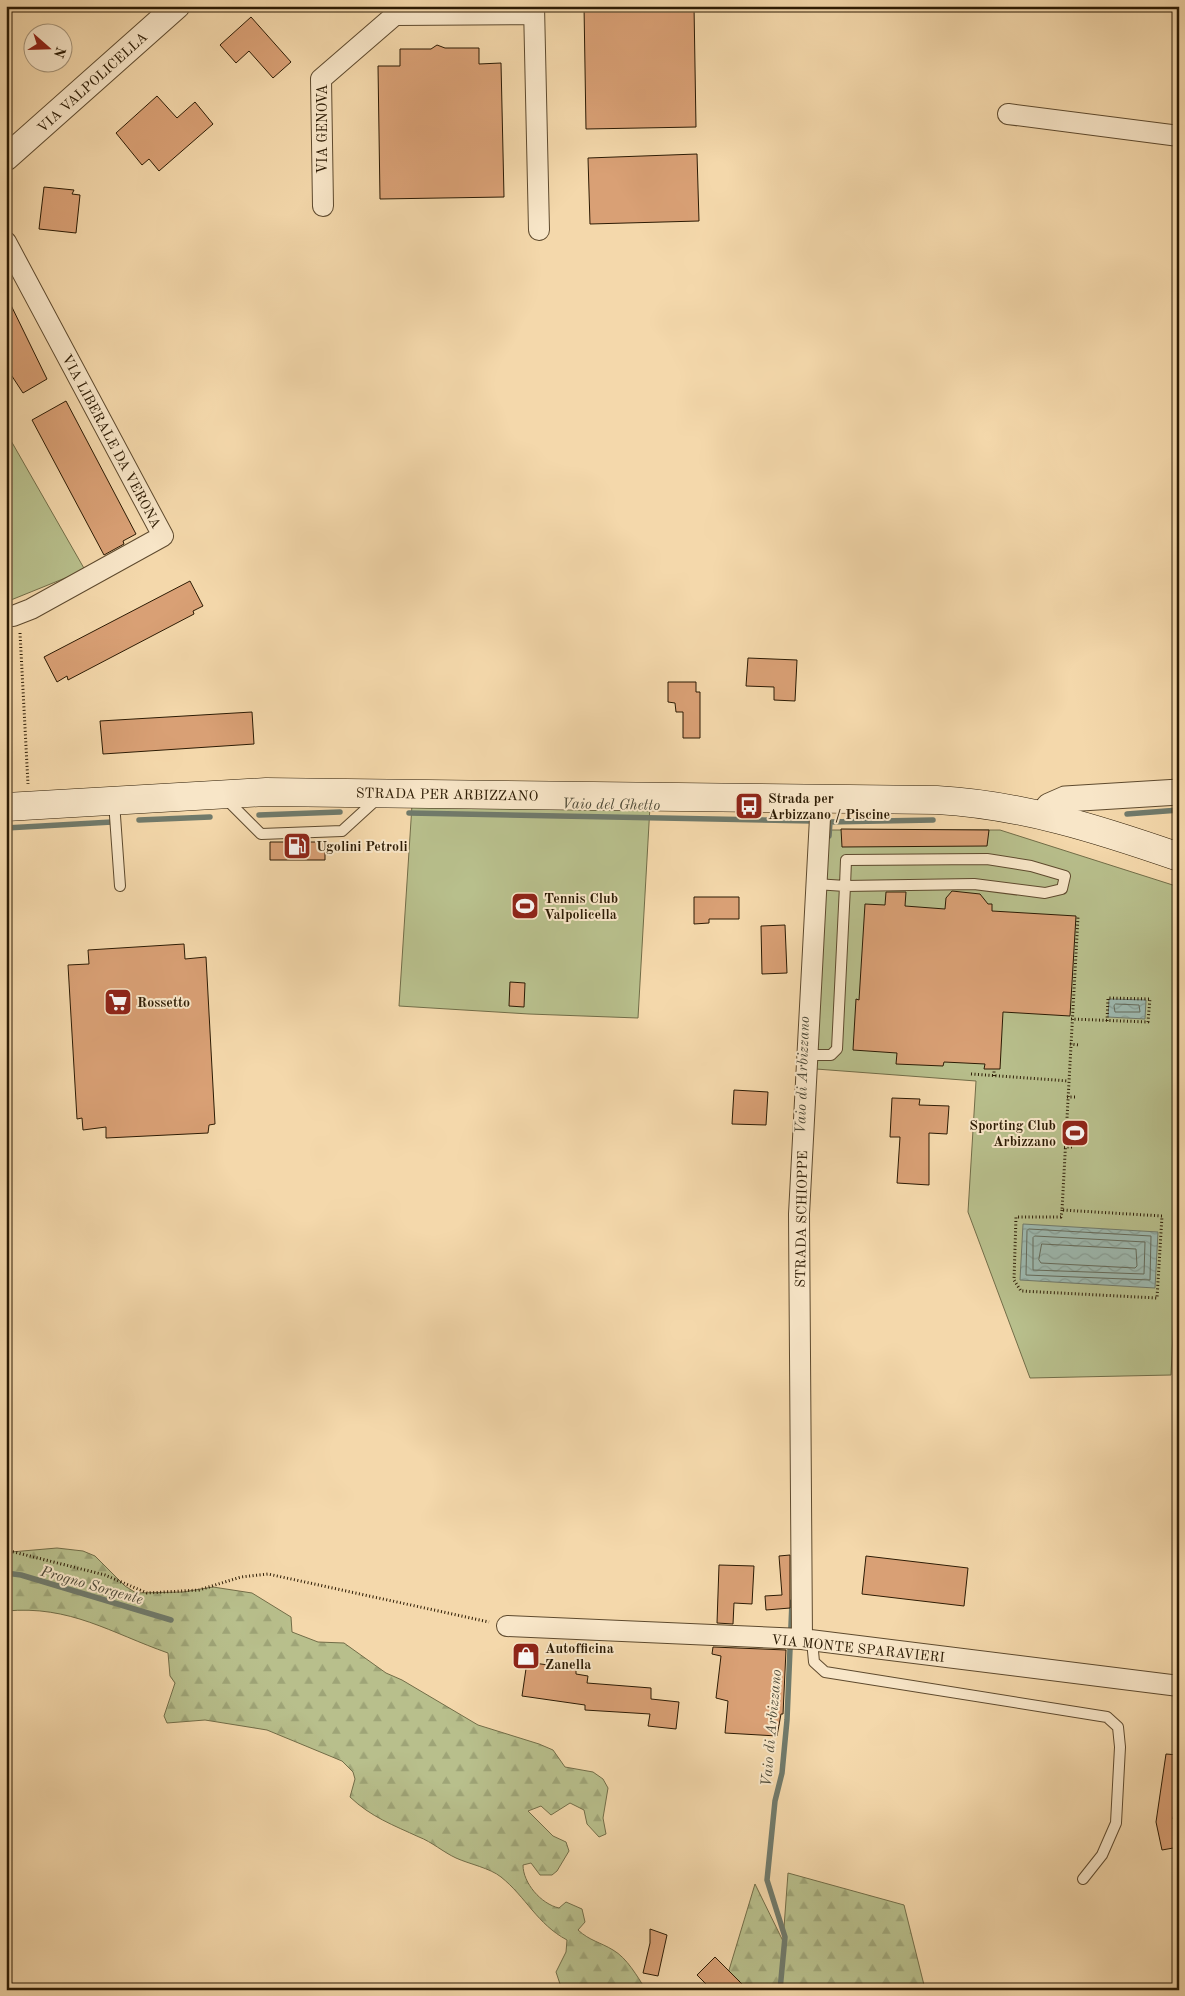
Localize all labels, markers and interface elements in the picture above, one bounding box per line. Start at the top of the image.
north arrow [22,22,72,72]
street label: VIA VALPOLICELLA [35,30,151,136]
text: N [51,45,68,60]
street label: VIA GENOVA [316,84,330,174]
street label: VIA LIBERALE DA VERONA [59,352,163,531]
street label: STRADA PER ARBIZZANO [356,786,539,804]
bus stop icon: Strada per Arbizzano / Piscine [734,791,764,821]
place label: Strada per Arbizzano / Piscine [768,792,890,823]
water label: Vaio del Ghetto [562,797,660,814]
fuel station icon: Ugolini Petroli [282,831,312,861]
place label: Ugolini Petroli [316,840,408,854]
sports icon: Tennis Club Valpolicella [510,891,540,921]
place label: Tennis Club Valpolicella [544,892,618,922]
supermarket icon: Rossetto [103,987,133,1017]
place label: Rossetto [137,996,190,1010]
water label: Vaio di Arbizzano [794,1016,813,1134]
sports icon: Sporting Club Arbizzano [1060,1118,1090,1148]
place label: Sporting Club Arbizzano [969,1119,1056,1149]
street label: STRADA SCHIOPPE [794,1150,810,1288]
water label: Progno Sorgente [38,1564,144,1608]
street label: VIA MONTE SPARAVIERI [770,1633,945,1665]
shop icon: Autofficina Zanella [511,1641,541,1671]
place label: Autofficina Zanella [545,1642,614,1672]
water label: Vaio di Arbizzano [760,1669,785,1787]

